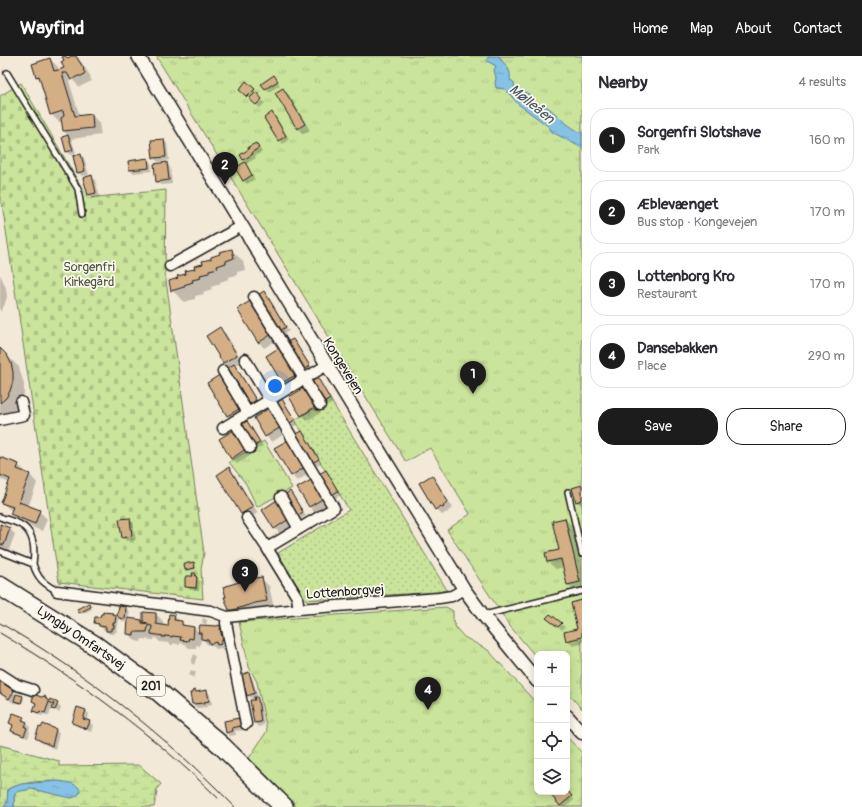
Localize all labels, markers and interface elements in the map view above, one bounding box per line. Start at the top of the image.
text: Wayfind [20,16,84,40]
text: Home [633,20,668,37]
text: Map [690,20,713,37]
text: About [735,20,771,37]
text: Contact [793,20,842,37]
text: Nearby [598,72,647,93]
text: 4 results [799,74,846,90]
water label: Mølleåen [506,81,559,128]
text: Sorgenfri Slotshave [637,123,761,142]
text: 1 [609,132,615,148]
text: 160 m [809,132,845,148]
text: Park [637,142,660,158]
pin: 2 [212,152,238,185]
text: Æblevænget [637,195,718,214]
text: 2 [608,204,616,220]
text: 170 m [810,204,845,220]
text: Bus stop · Kongevejen [637,214,757,230]
park label: Sorgenfri Kirkegård [63,259,115,290]
text: Lottenborg Kro [637,267,735,286]
text: 3 [608,276,616,292]
text: 170 m [810,276,845,292]
text: Restaurant [637,286,697,302]
street label: Kongevejen [319,335,367,397]
text: Dansebakken [637,339,718,358]
text: 4 [608,348,616,364]
text: 290 m [808,348,845,364]
text: Place [637,358,666,374]
pin: 1 [460,361,486,394]
your location [265,376,285,396]
button: Save [598,408,718,445]
button: Share [726,408,846,445]
pin: 3 [232,559,258,592]
street label: Lottenborgvej [305,581,385,603]
street label: Lyngby Omfartsvej [34,603,128,673]
map controls [534,651,570,795]
button: + [534,651,570,687]
road number: 201 [137,676,165,696]
pin: 4 [415,677,441,710]
button: − [534,687,570,723]
button: locate [534,723,570,759]
button: layers [534,759,570,795]

